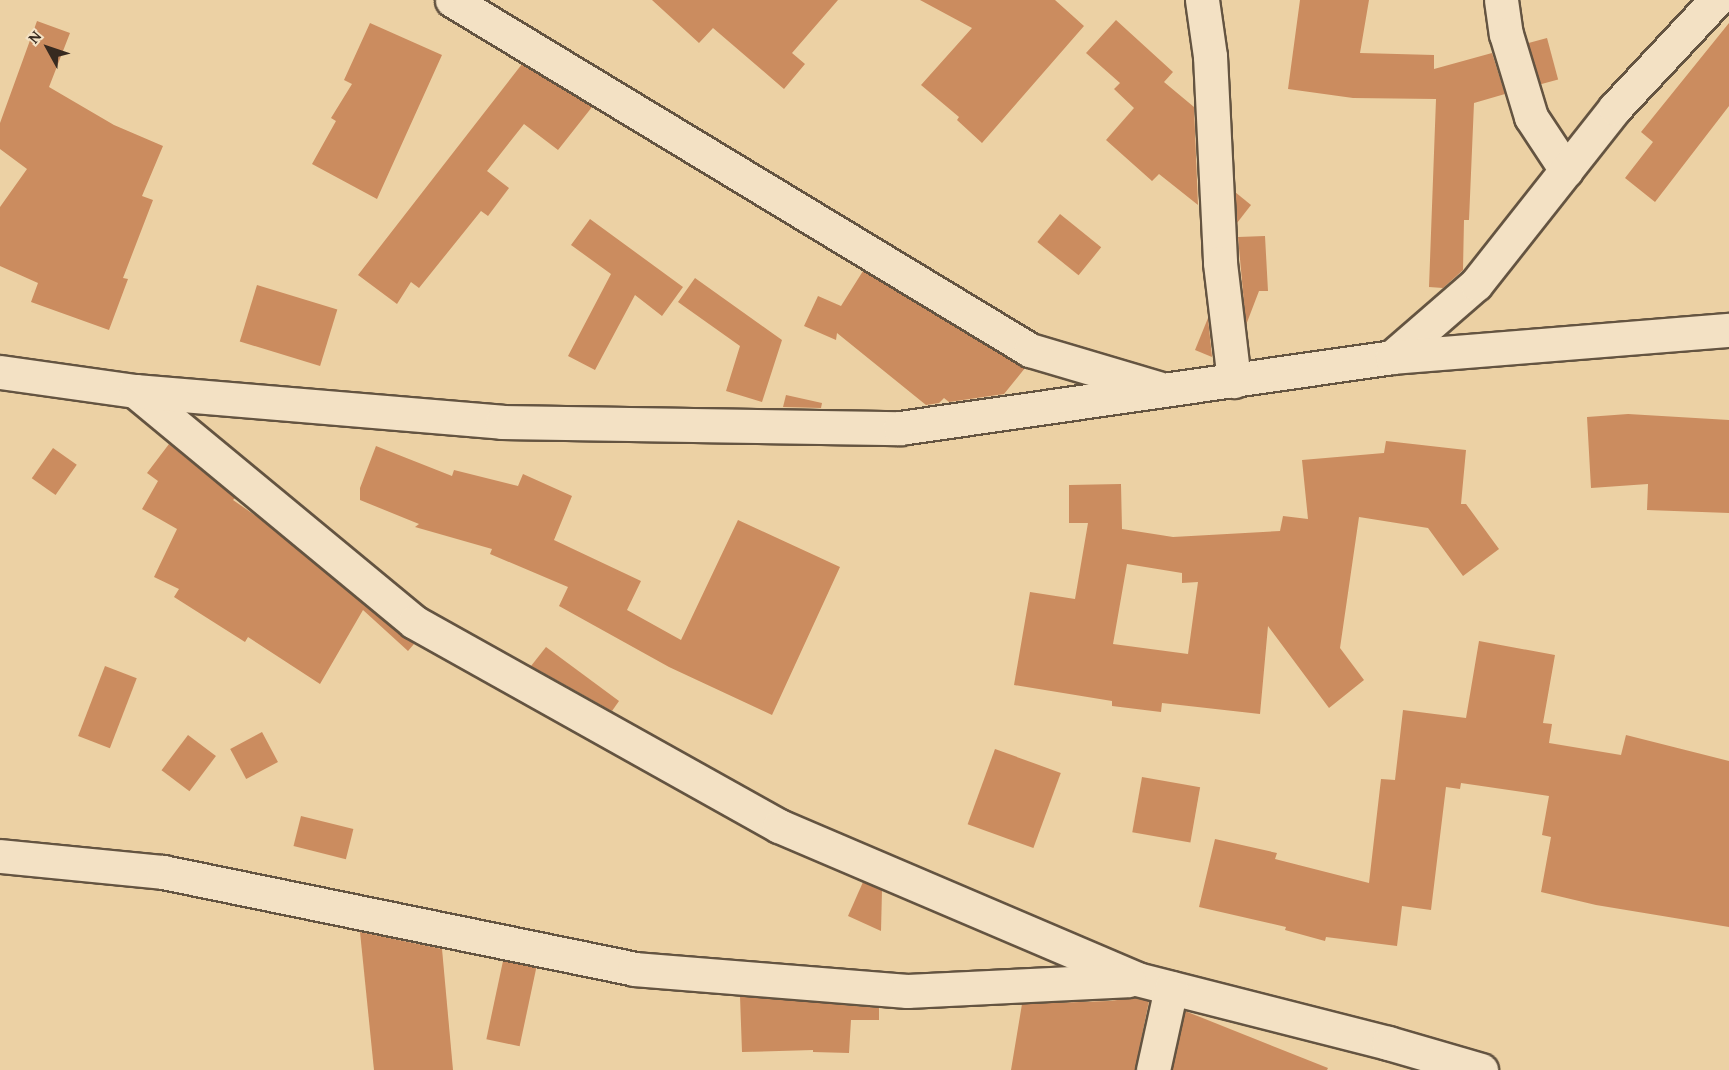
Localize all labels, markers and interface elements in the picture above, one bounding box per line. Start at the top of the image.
north arrow [18,18,78,78]
text: N [22,25,47,48]

